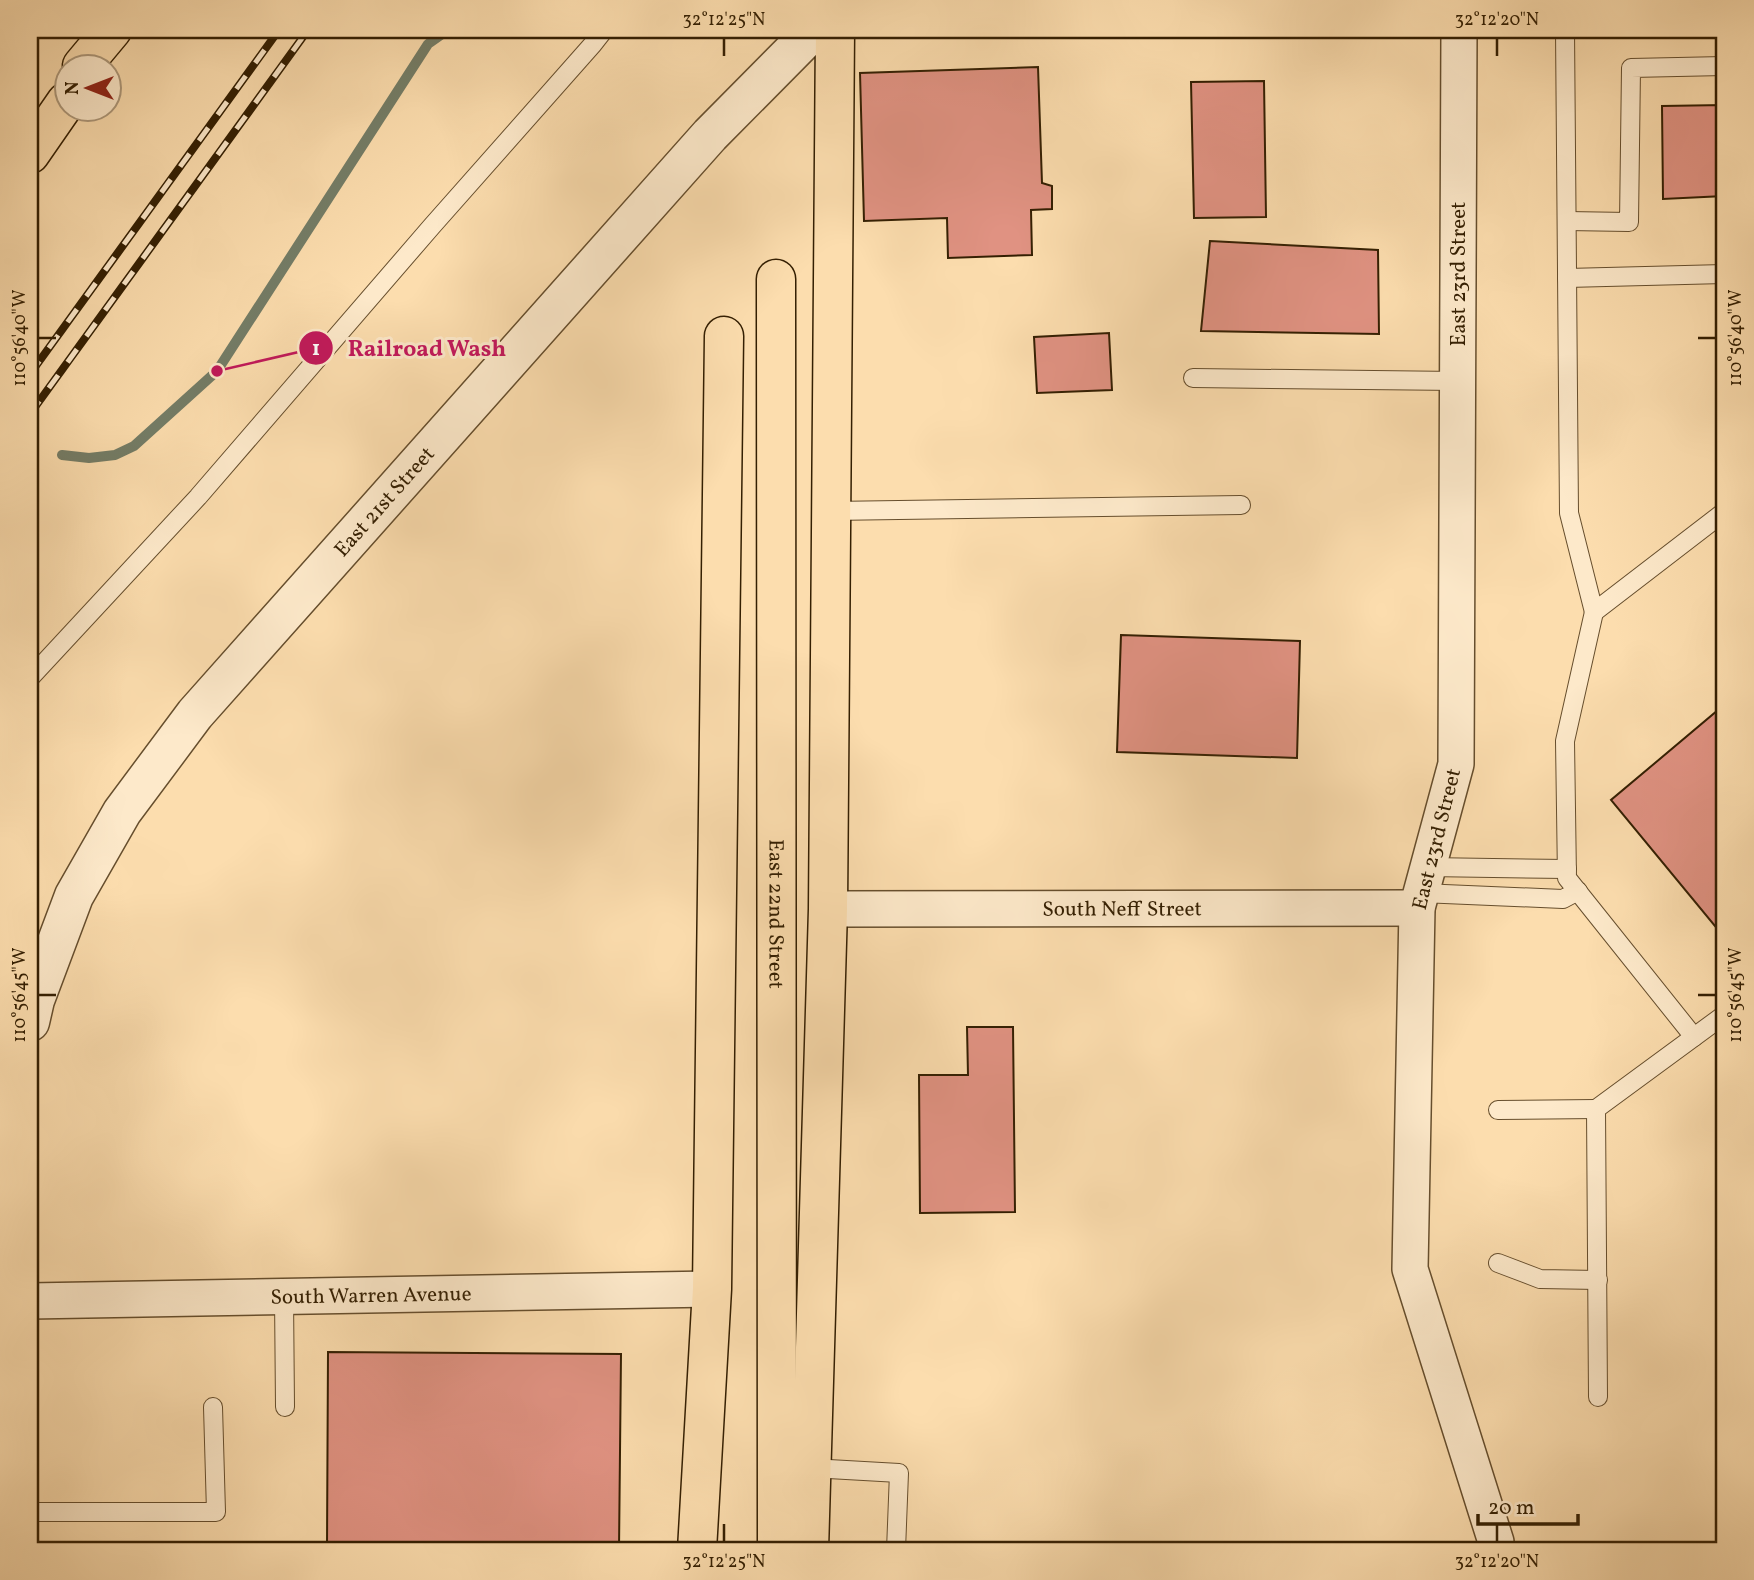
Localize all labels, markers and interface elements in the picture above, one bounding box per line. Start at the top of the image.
text: 32°12'25"N [683,8,765,33]
text: 32°12'20"N [1455,8,1539,33]
north arrow [52,52,122,122]
text: N [60,81,86,95]
street label: East 23rd Street [1445,202,1474,346]
text: 110°56'40"W [8,289,33,387]
text: 110°56'40"W [1724,289,1749,387]
callout: Railroad Wash [298,326,521,370]
text: Railroad Wash [348,334,506,366]
text: 1 [312,335,320,364]
street label: East 21st Street [328,441,442,564]
street label: East 23rd Street [1406,766,1469,913]
street label: East 22nd Street [760,839,790,989]
street label: South Neff Street [1042,895,1202,925]
text: 110°56'45"W [8,947,33,1043]
text: 110°56'45"W [1724,947,1749,1043]
street label: South Warren Avenue [270,1280,472,1313]
scale bar [1478,1482,1577,1526]
text: 20 m [1488,1494,1534,1523]
text: 32°12'25"N [683,1550,765,1575]
text: 32°12'20"N [1455,1550,1539,1575]

